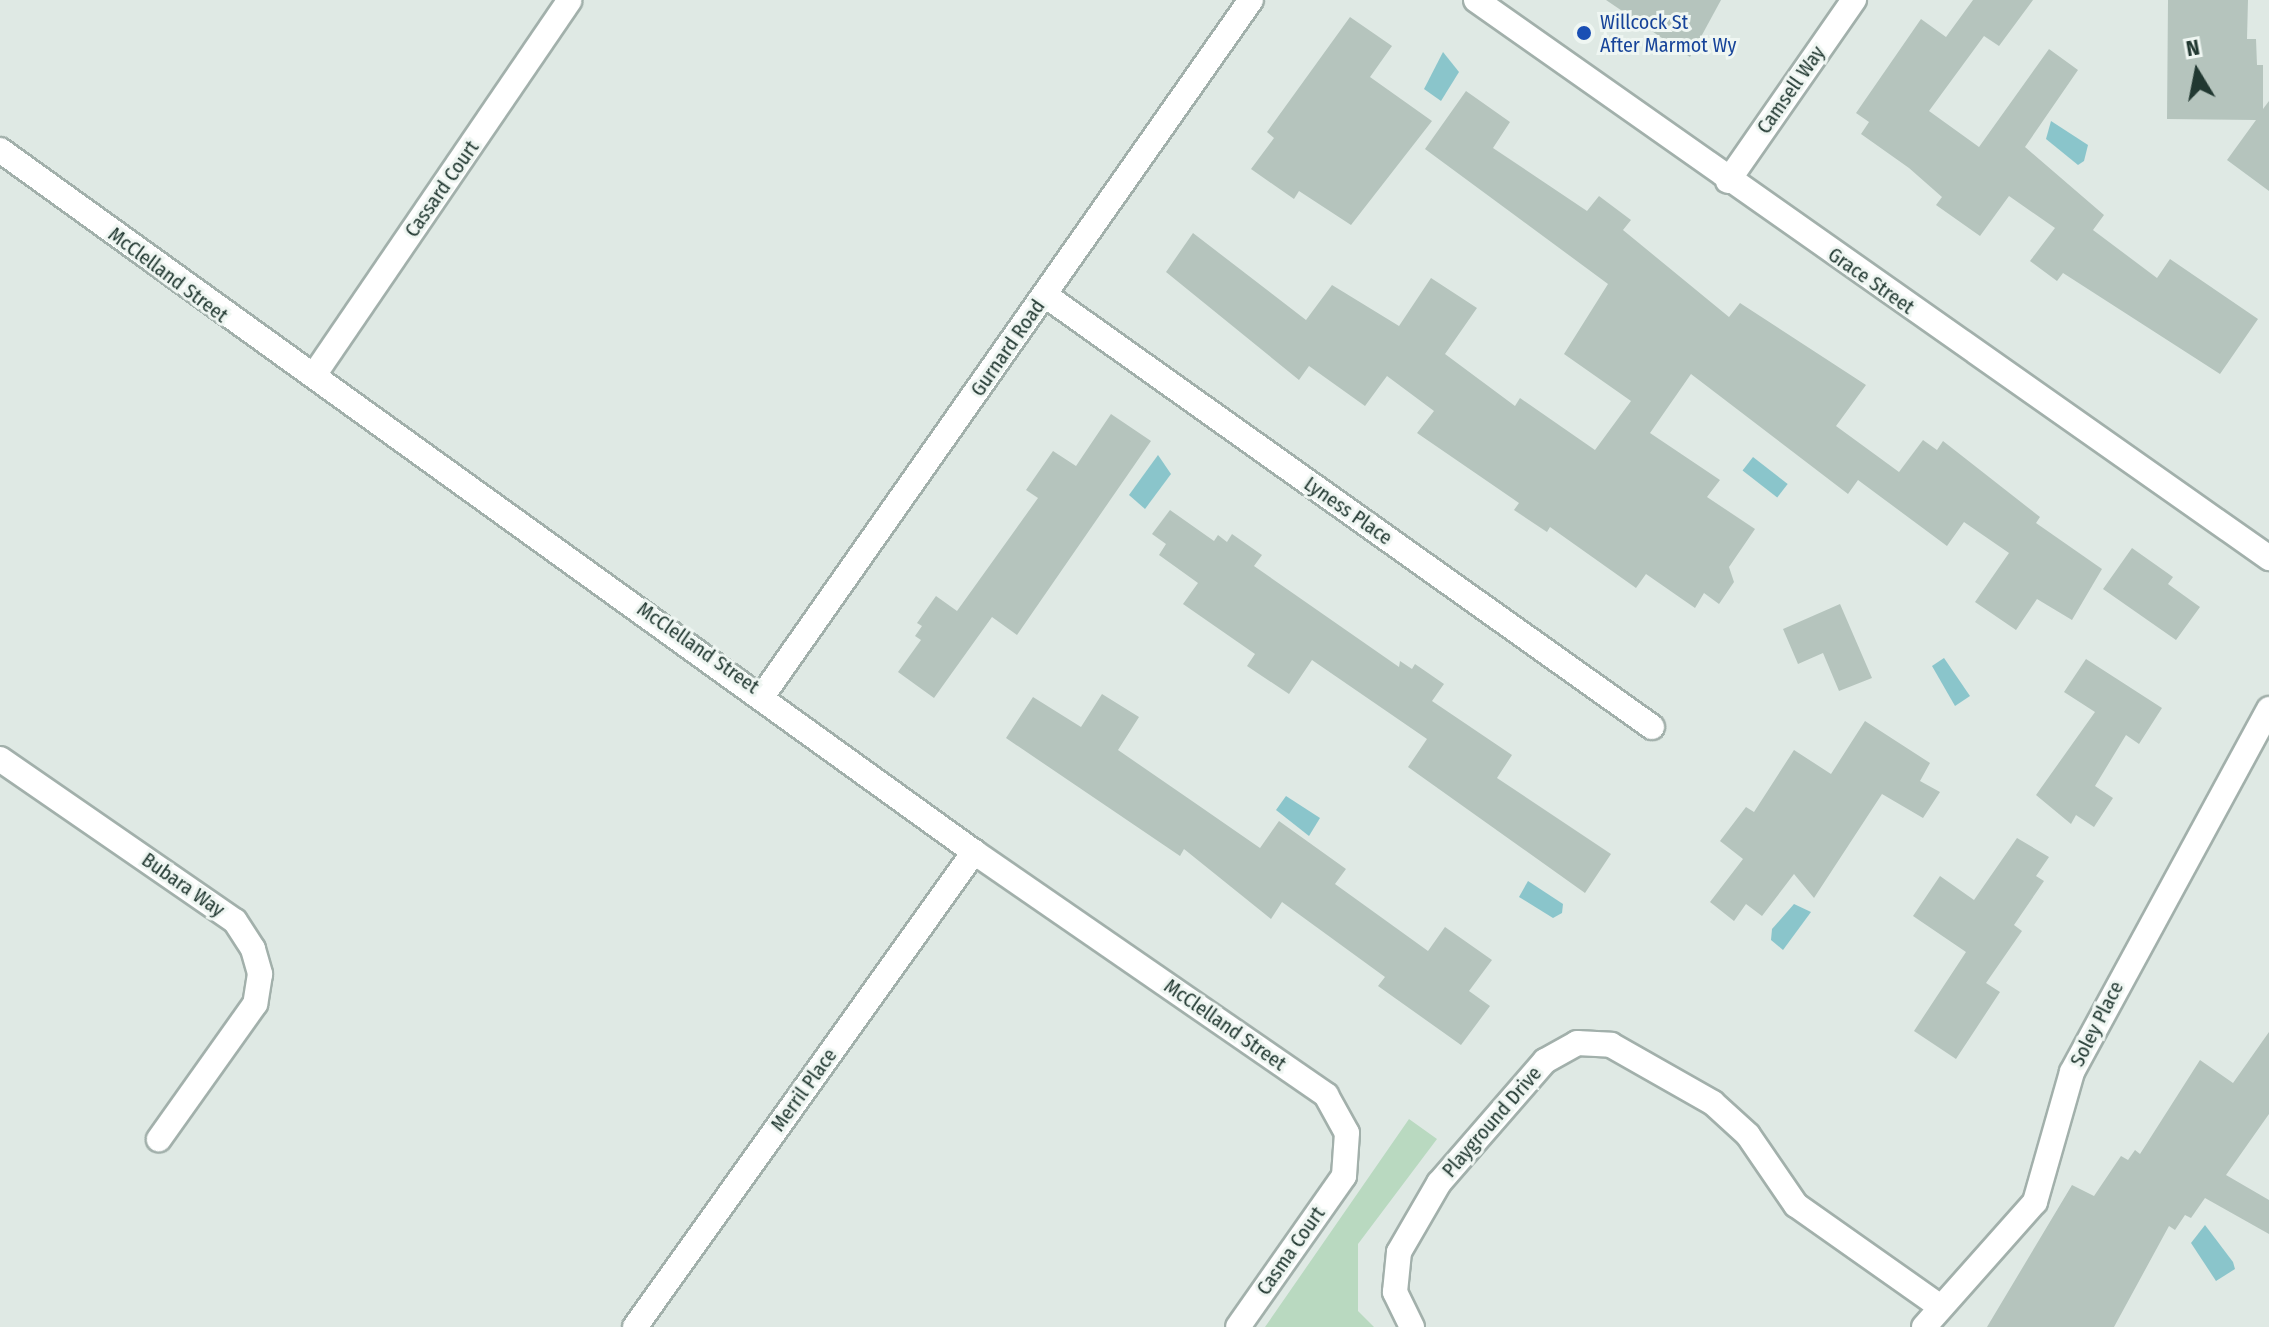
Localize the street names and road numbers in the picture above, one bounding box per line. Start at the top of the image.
street label: Camsell Way [1752,41,1830,139]
street label: Cassard Court [400,136,484,242]
street label: McClelland Street [104,222,232,328]
street label: Grace Street [1823,243,1919,319]
street label: Gurnard Road [966,295,1050,401]
street label: Lyness Place [1299,472,1397,550]
street label: McClelland Street [632,597,764,699]
street label: Bubara Way [137,848,229,922]
street label: McClelland Street [1159,974,1291,1076]
street label: Soley Place [2065,977,2129,1071]
street label: Merril Place [766,1044,842,1136]
street label: Playground Drive [1437,1062,1547,1182]
street label: Casma Court [1252,1202,1330,1300]

